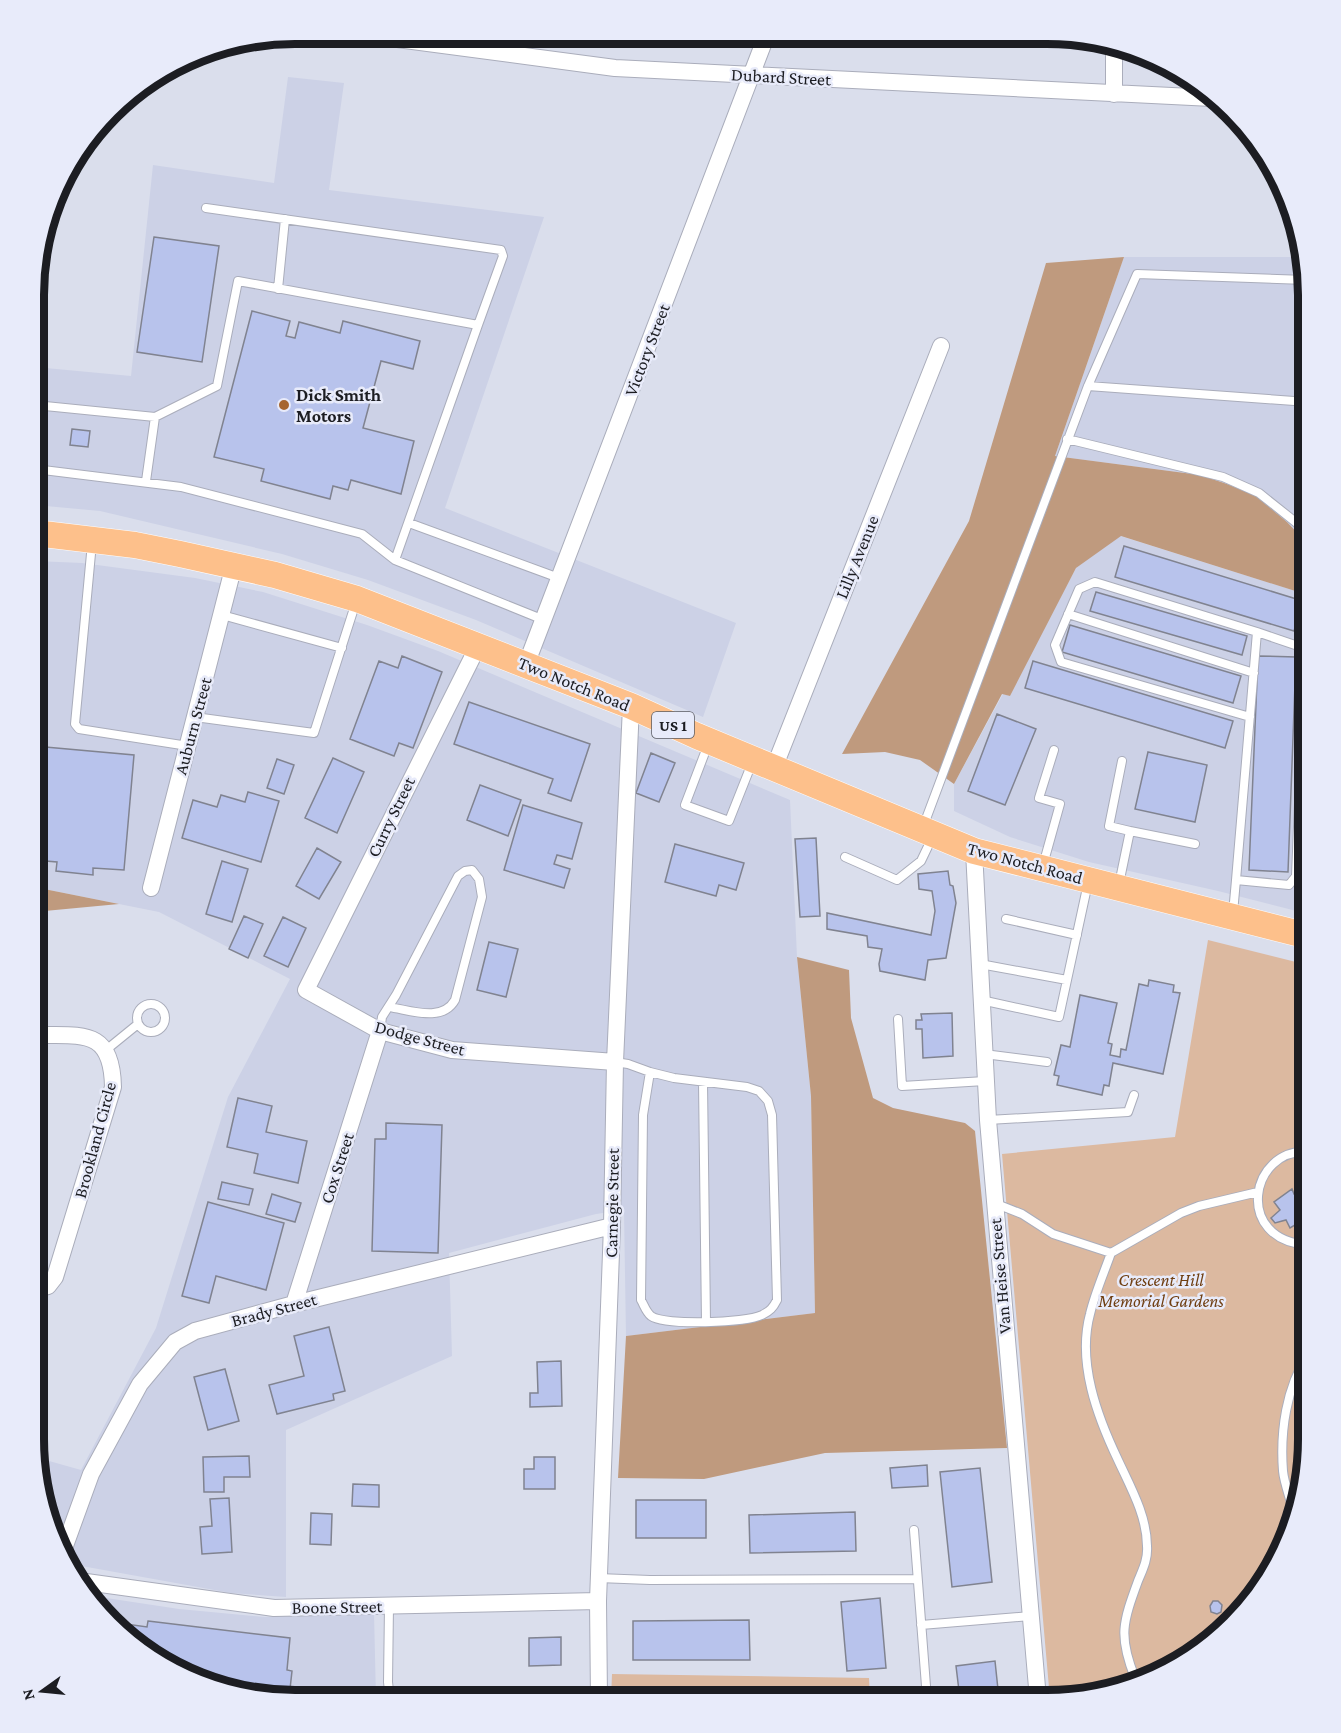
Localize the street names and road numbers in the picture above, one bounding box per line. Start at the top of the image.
street label: Dubard Street [730,64,833,90]
street label: Victory Street [620,300,674,399]
street label: Lilly Avenue [831,512,883,601]
street label: Two Notch Road [515,653,633,716]
street label: Auburn Street [170,674,216,777]
road number: US 1 [652,712,694,738]
street label: Curry Street [363,773,419,860]
street label: Two Notch Road [965,838,1085,888]
street label: Dodge Street [373,1016,468,1060]
street label: Brookland Circle [70,1080,120,1200]
street label: Cox Street [316,1129,358,1206]
street label: Carnegie Street [601,1147,623,1258]
street label: Van Heise Street [985,1216,1015,1335]
street label: Brady Street [229,1289,320,1331]
street label: Boone Street [291,1596,384,1618]

